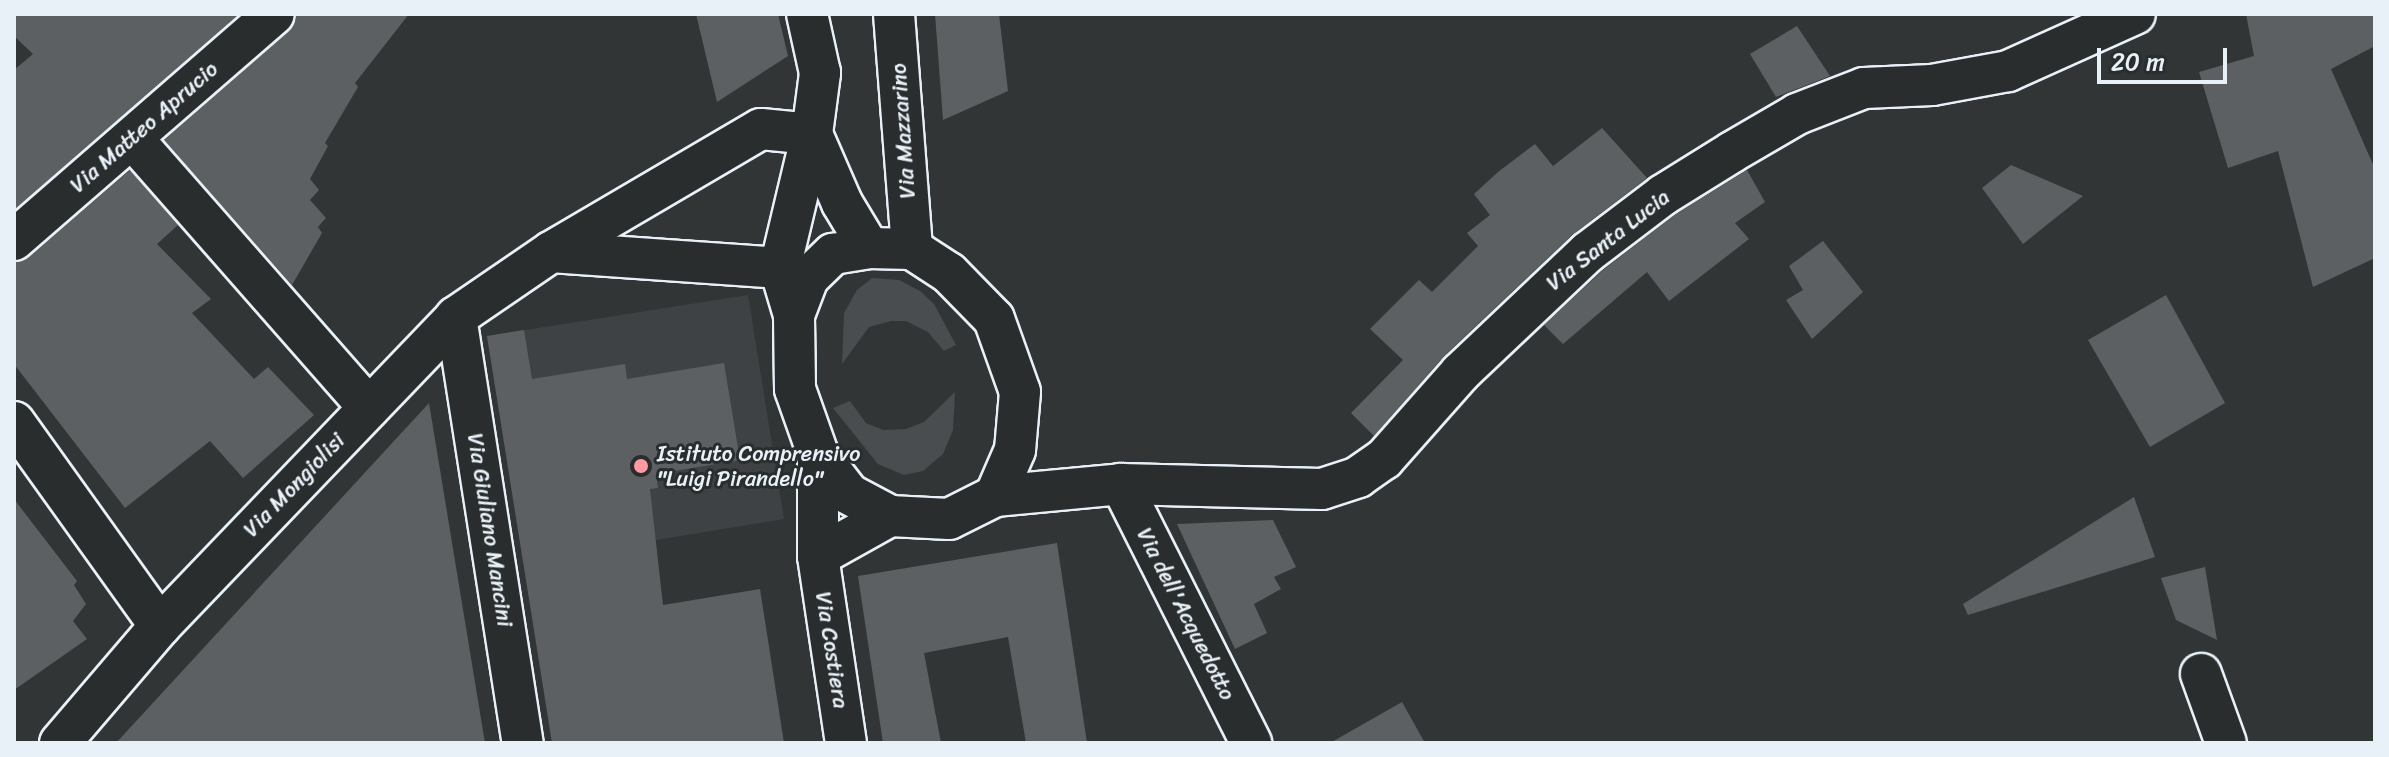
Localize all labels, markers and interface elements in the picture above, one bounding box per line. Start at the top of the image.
scale bar [2101,32,2231,82]
text: 20 m [2111,41,2165,83]
street label: Via Matteo Aprucio [65,56,223,198]
street label: Via Mazzarino [885,63,921,199]
street label: Via Santa Lucia [1541,184,1675,296]
street label: Via Mongiolisi [238,428,350,542]
street label: Via Giuliano Mancini [462,431,518,629]
place label: Istituto Comprensivo "Luigi Pirandello" [657,440,862,492]
marker: Istituto Comprensivo "Luigi Pirandello" [632,457,650,475]
street label: Via dell'Acquedotto [1131,523,1241,705]
street label: Via Costiera [810,590,854,710]

